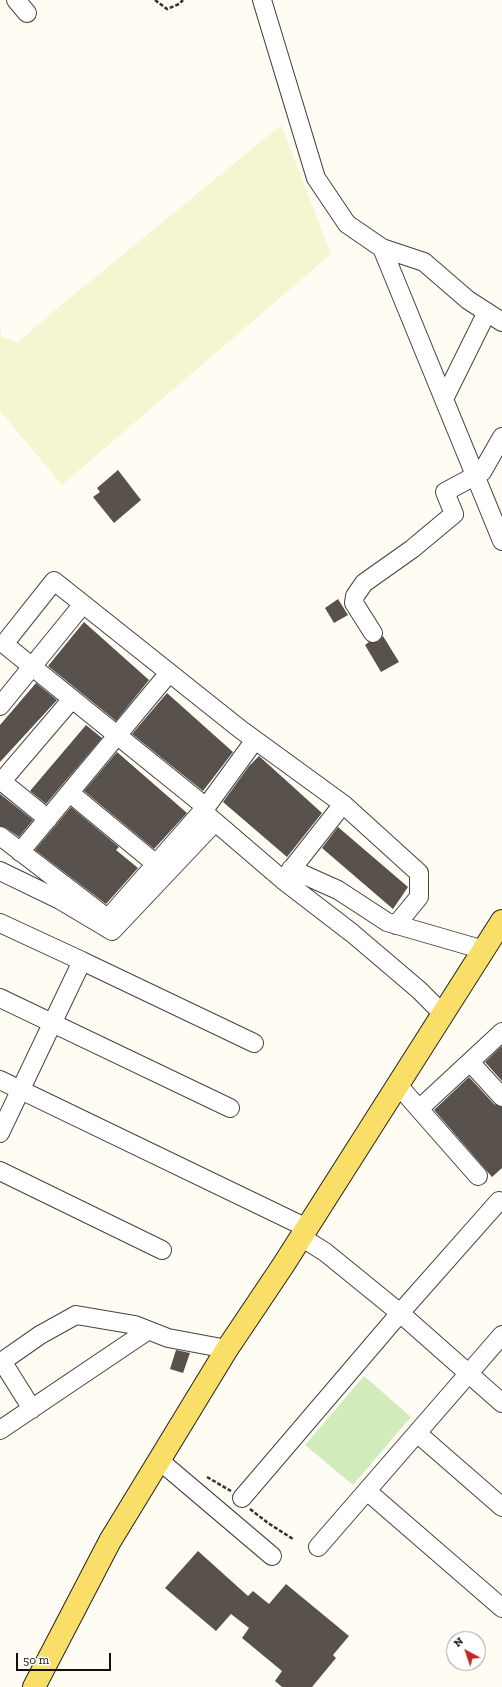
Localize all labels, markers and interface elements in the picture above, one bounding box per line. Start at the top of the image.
north arrow [446,1631,486,1671]
text: N [451,1635,466,1650]
scale bar [18,1645,113,1671]
text: 50 m [23,1653,49,1667]

